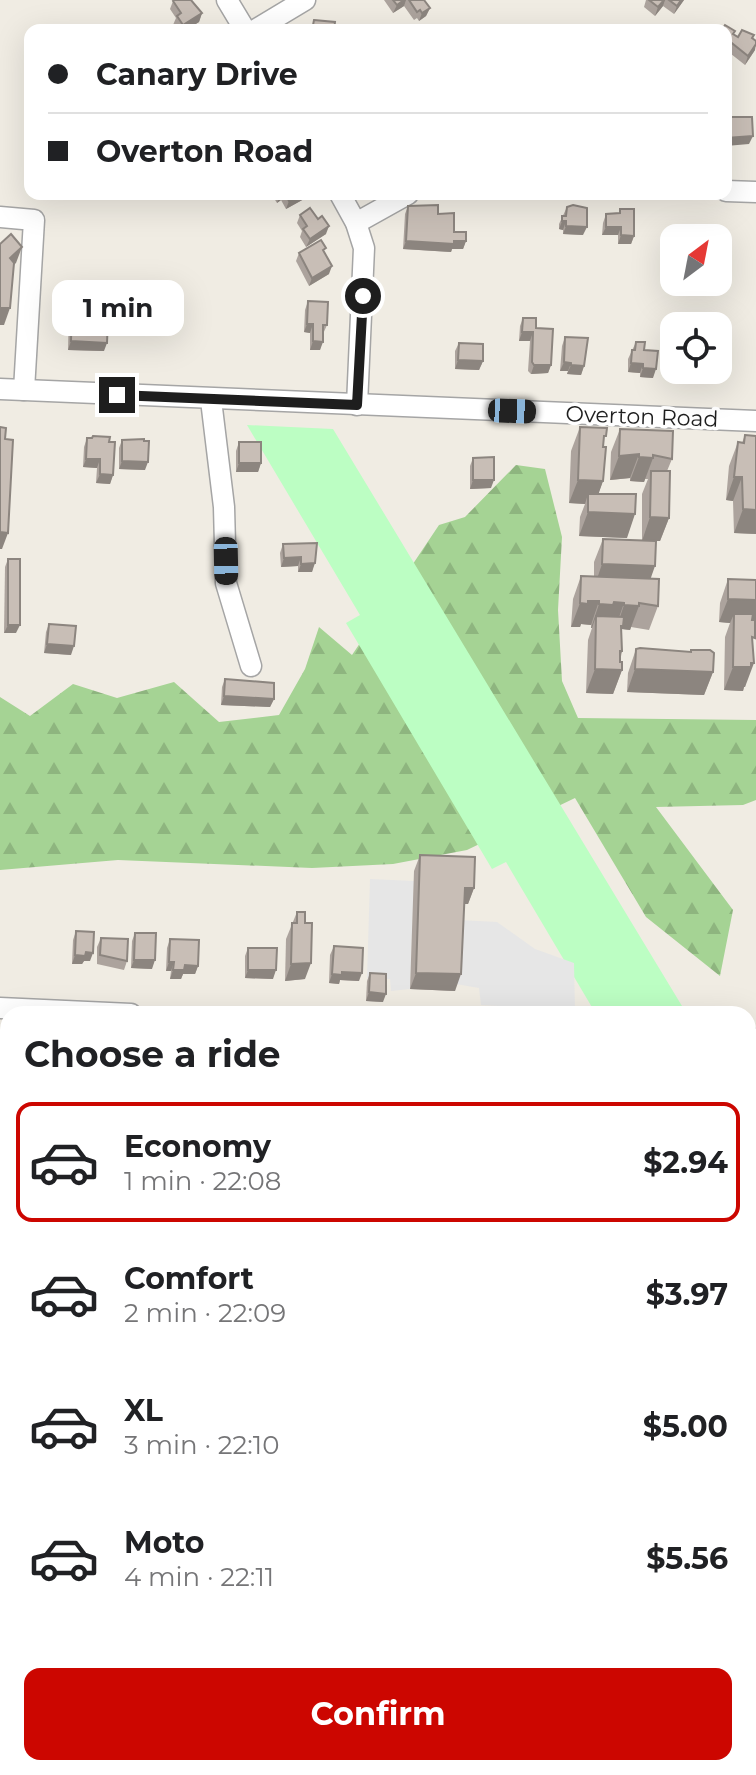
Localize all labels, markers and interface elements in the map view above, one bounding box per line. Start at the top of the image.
text: Canary Drive [96,56,298,93]
text: Overton Road [96,133,313,170]
north arrow [660,224,732,296]
map controls [660,224,732,384]
route start [345,278,381,314]
callout: 1 min [51,279,183,335]
text: 1 min [83,292,153,324]
button: locate [660,312,732,384]
route end [99,377,135,413]
car [488,398,536,424]
street label: Overton Road [565,400,719,433]
car [214,537,238,585]
text: Choose a ride [24,1032,281,1076]
icon: car [28,1126,100,1198]
text: Economy [124,1128,271,1165]
text: $2.94 [643,1144,728,1181]
text: 1 min · 22:08 [124,1165,281,1197]
icon: car [28,1258,100,1330]
text: Comfort [124,1260,254,1297]
text: $3.97 [646,1276,728,1313]
text: 2 min · 22:09 [124,1297,286,1329]
icon: car [28,1390,100,1462]
text: XL [124,1392,163,1429]
text: $5.00 [643,1408,728,1445]
text: 3 min · 22:10 [124,1429,279,1461]
icon: car [28,1522,100,1594]
text: Moto [124,1524,205,1561]
text: $5.56 [646,1540,728,1577]
text: 4 min · 22:11 [124,1561,274,1593]
button: Confirm [24,1668,732,1760]

